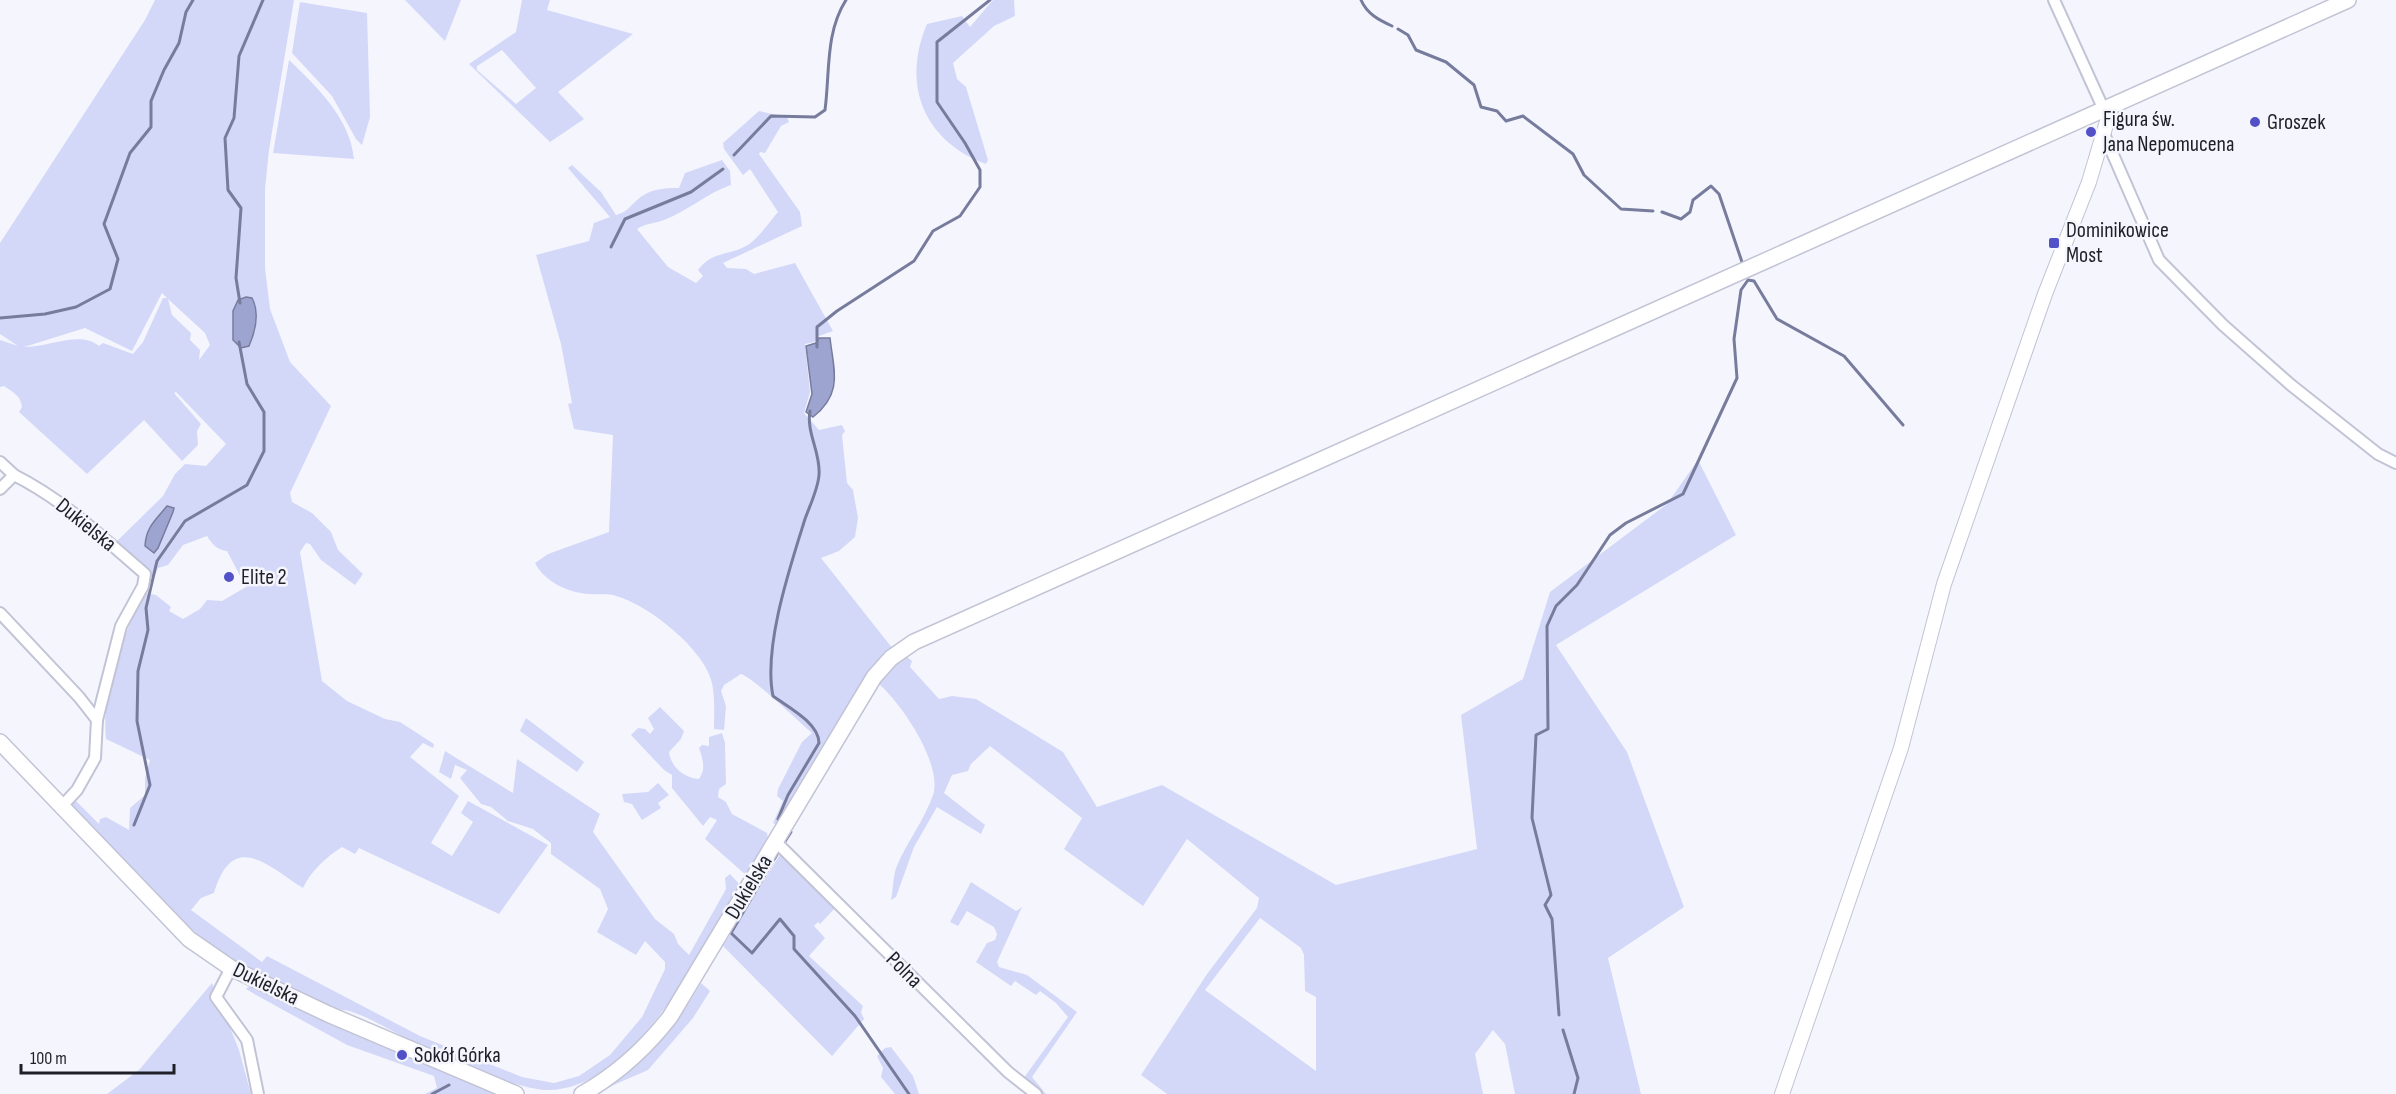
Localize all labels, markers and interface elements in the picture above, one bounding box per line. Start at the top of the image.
place label: Figura św. Jana Nepomucena [2102,106,2234,158]
place label: Groszek [2267,109,2326,136]
marker: Groszek [2248,115,2262,129]
marker: Figura św. Jana Nepomucena [2084,125,2098,139]
place label: Dominikowice Most [2066,217,2169,269]
marker: Dominikowice Most [2047,236,2061,250]
street label: Dukielska [50,492,122,558]
place label: Elite 2 [241,564,287,591]
marker: Elite 2 [222,570,236,584]
street label: Dukielska [719,850,779,924]
street label: Polna [880,946,928,994]
street label: Dukielska [229,956,303,1012]
scale bar [21,1037,174,1075]
place label: Sokół Górka [414,1042,501,1069]
text: 100 m [30,1048,67,1069]
marker: Sokół Górka [395,1048,409,1062]

